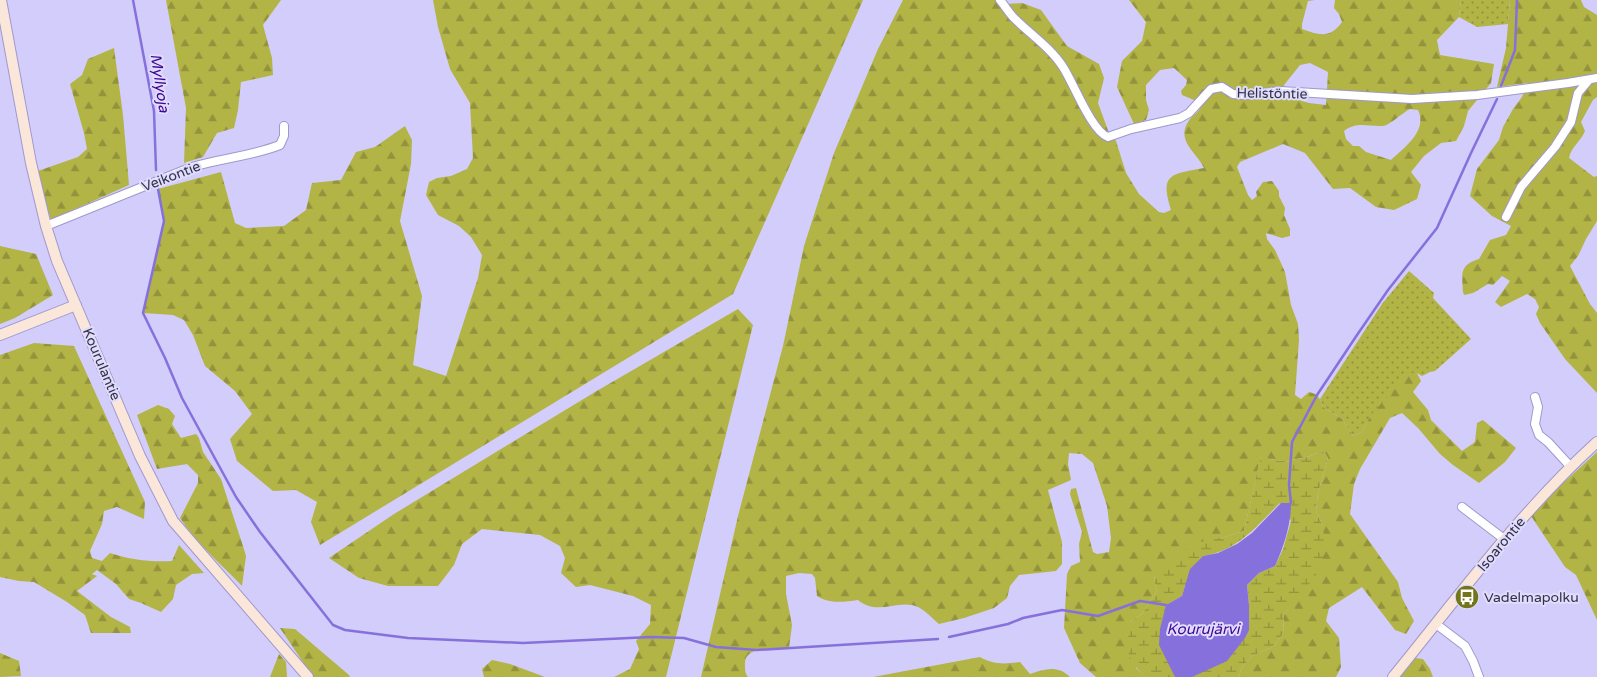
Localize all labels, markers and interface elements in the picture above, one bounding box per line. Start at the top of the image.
water label: Myllyoja [146,52,174,114]
street label: Helistöntie [1236,84,1308,103]
street label: Veikontie [139,157,203,195]
street label: Kourulantie [79,326,124,403]
street label: Isoarontie [1474,514,1529,575]
bus stop icon: Vadelmapolku [1454,584,1480,610]
place label: Vadelmapolku [1484,589,1579,606]
water label: Kourujärvi [1167,620,1242,638]

